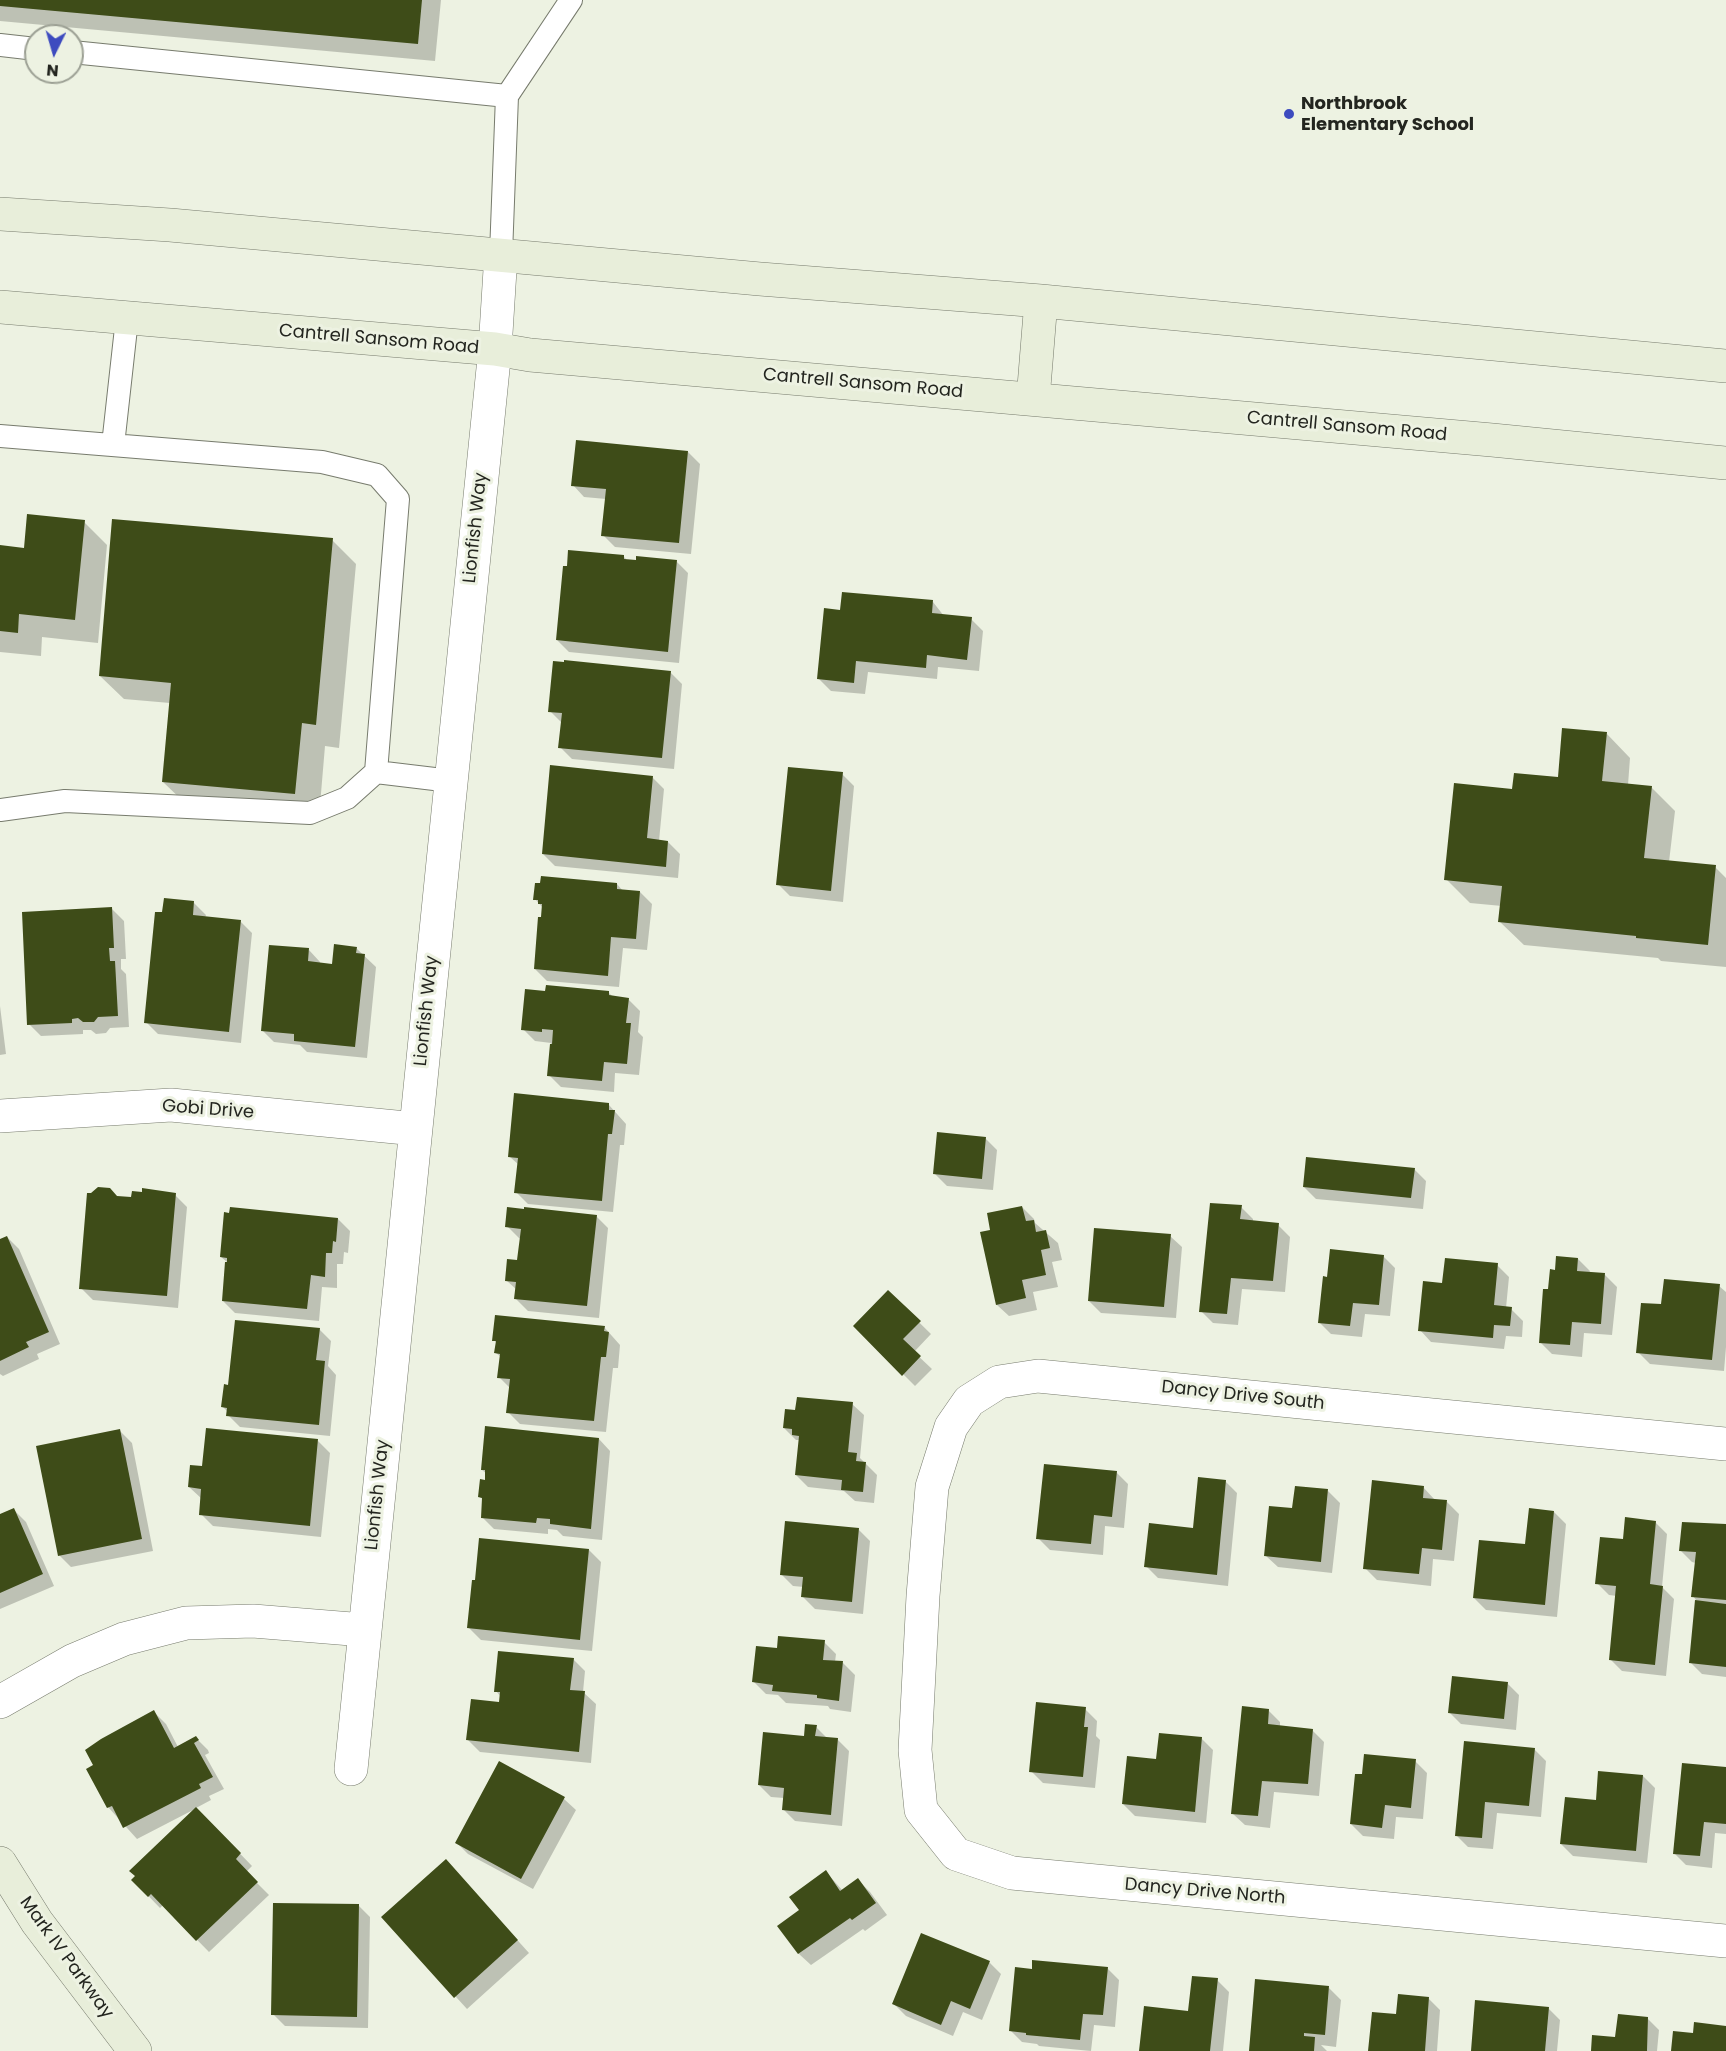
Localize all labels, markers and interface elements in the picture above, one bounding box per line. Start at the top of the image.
north arrow [24,24,84,84]
text: N [46,58,60,82]
place label: Northbrook Elementary School [1301,93,1474,136]
marker: Northbrook Elementary School [1282,107,1296,121]
street label: Cantrell Sansom Road [278,320,480,360]
street label: Cantrell Sansom Road [762,364,964,404]
street label: Cantrell Sansom Road [1246,407,1448,447]
street label: Lionfish Way [459,472,493,584]
street label: Lionfish Way [410,955,444,1067]
street label: Gobi Drive [161,1096,255,1124]
street label: Dancy Drive South [1160,1377,1326,1415]
street label: Lionfish Way [361,1439,395,1551]
street label: Dancy Drive North [1124,1874,1286,1910]
street label: Mark IV Parkway [15,1893,117,2023]

